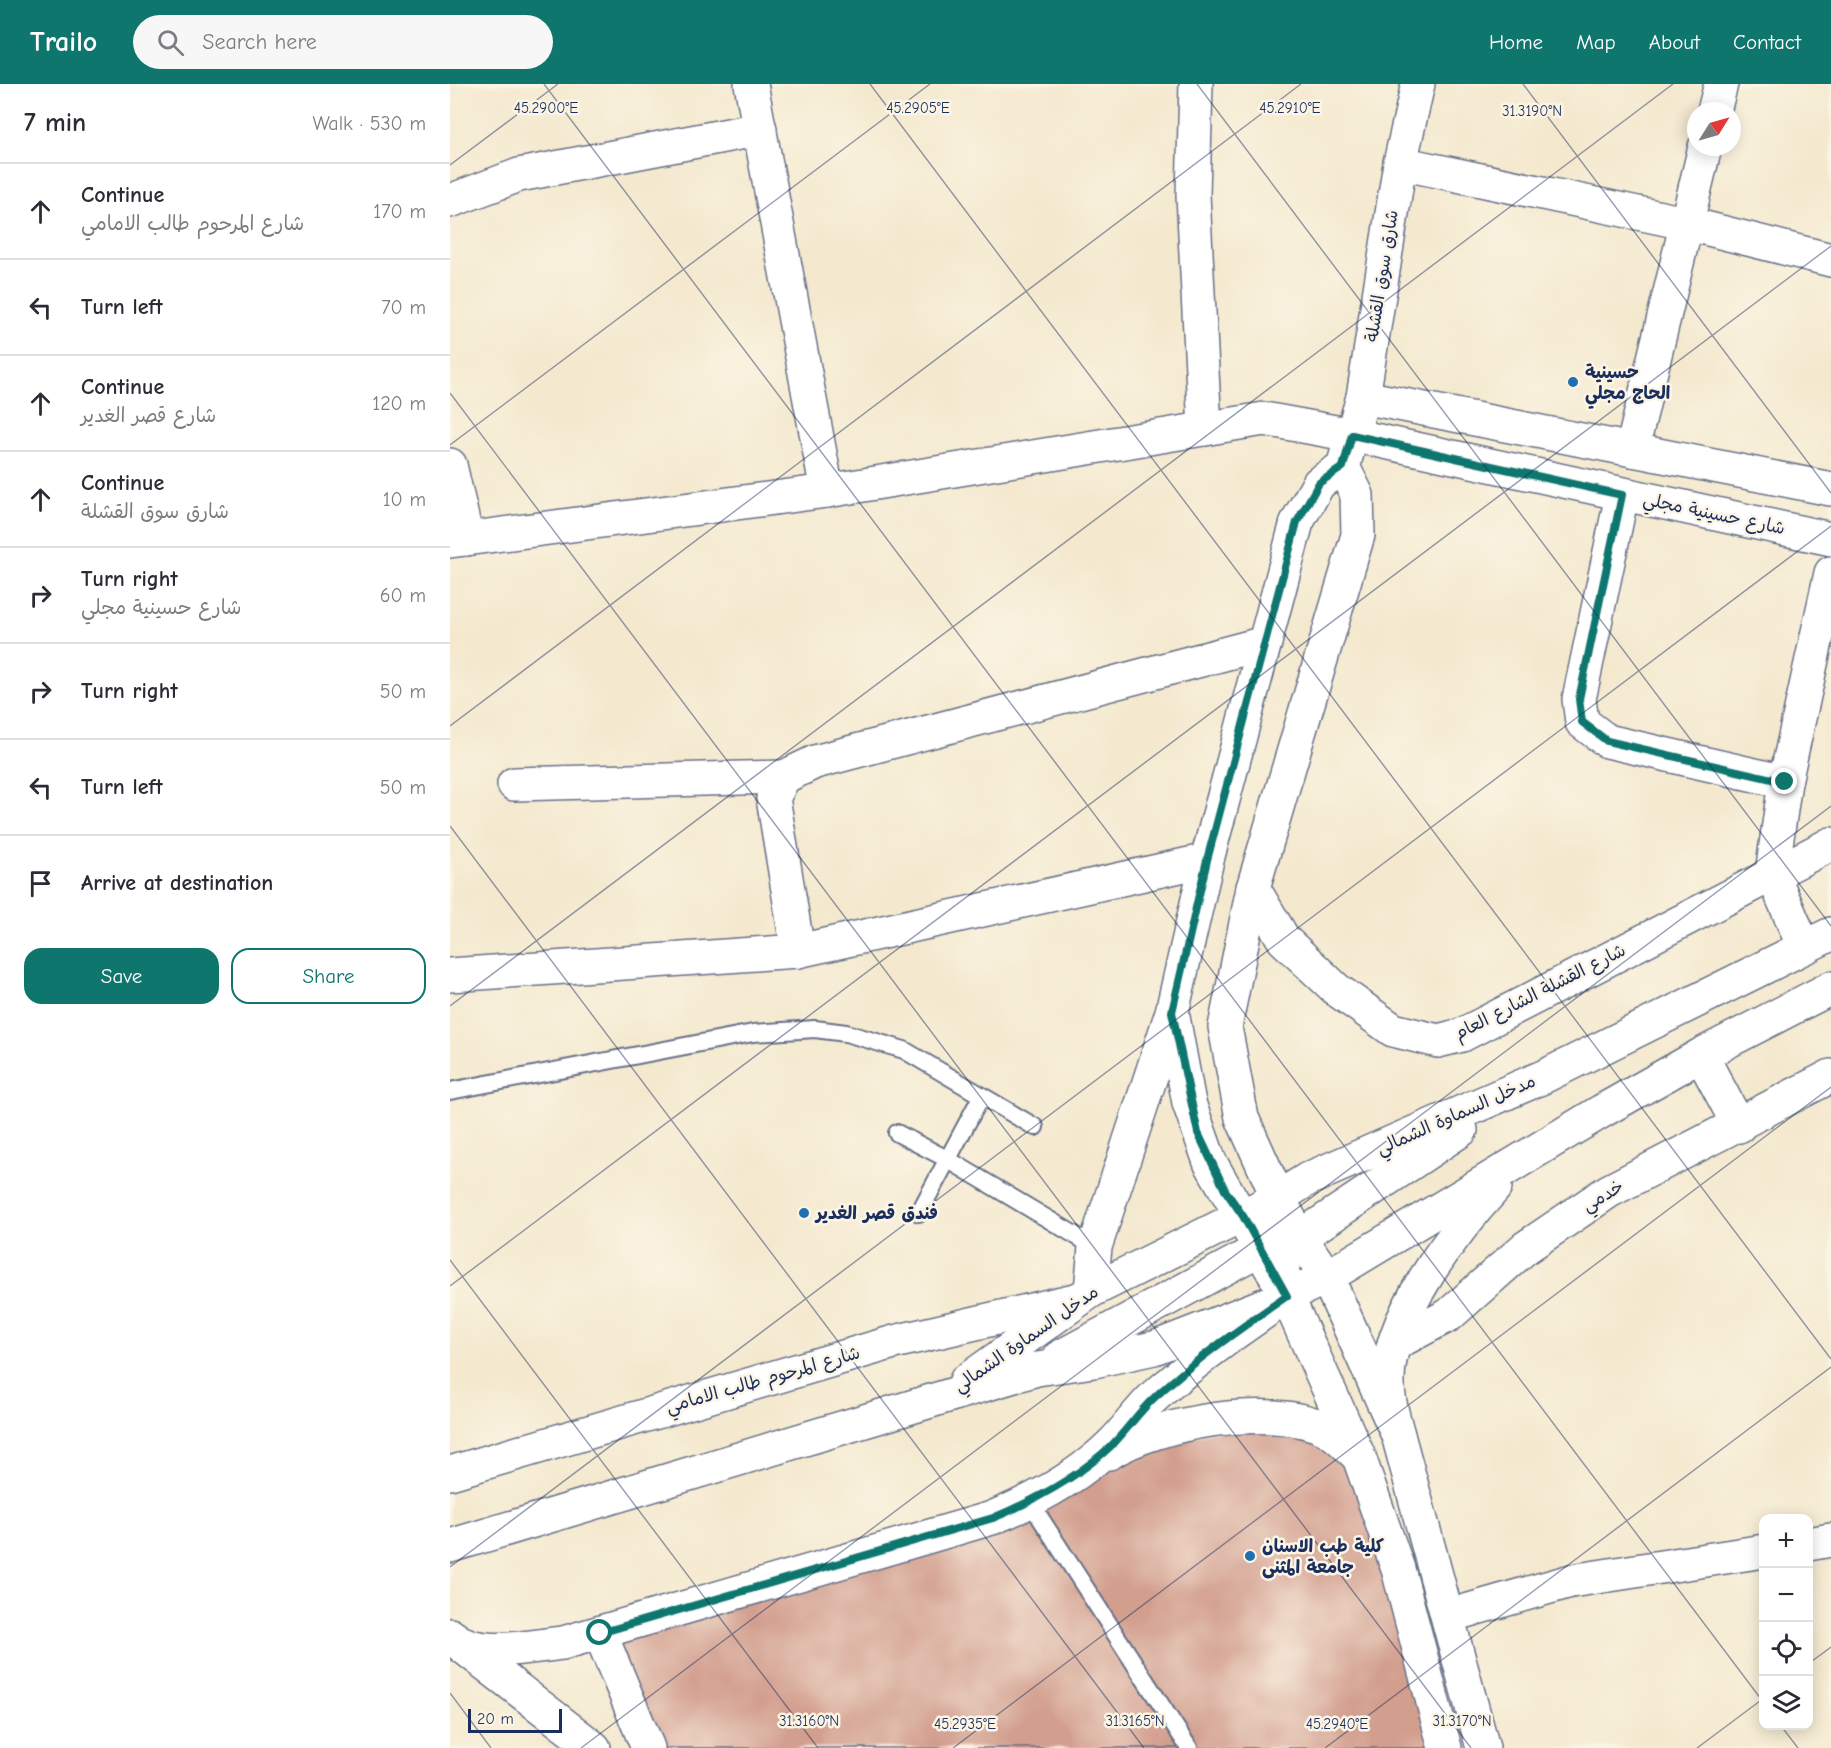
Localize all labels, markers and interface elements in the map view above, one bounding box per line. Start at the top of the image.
search box [133,15,553,69]
text: Trailo [30,26,97,58]
icon: search [154,26,187,59]
text: Search here [202,29,317,55]
text: Home [1489,30,1543,54]
text: Map [1576,30,1616,54]
text: About [1649,30,1700,54]
text: Contact [1733,30,1801,54]
text: 45.2900°E [514,99,578,117]
text: 45.2905°E [886,99,950,117]
text: 45.2910°E [1259,99,1321,117]
text: 31.3190°N [1502,102,1562,120]
north arrow [1687,102,1741,156]
text: 7 min [24,108,86,138]
text: Walk · 530 m [312,112,426,135]
text: Continue [81,182,164,208]
icon: ahead [24,195,57,228]
text: 170 m [373,200,426,223]
street label: شارق سوق القشلة [1361,209,1403,343]
text: شارع المرحوم طالب الامامي [81,212,304,235]
icon: left [24,291,57,324]
text: Turn left [81,294,163,320]
text: 70 m [381,296,426,319]
place label: حسينية الحاج مجلي [1585,362,1670,409]
text: Continue [81,374,164,400]
marker: حسينية الحاج مجلي [1566,375,1580,389]
icon: ahead [24,387,57,420]
text: 120 m [372,392,426,415]
text: شارع قصر الغدير [81,404,216,427]
text: Continue [81,470,164,496]
icon: ahead [24,483,57,516]
text: 10 m [383,488,426,511]
street label: شارع حسينية مجلي [1640,489,1787,544]
text: شارق سوق القشلة [81,500,229,523]
text: Turn right [81,566,178,592]
icon: right [24,579,57,612]
text: 60 m [380,584,426,607]
text: شارع حسينية مجلي [81,596,242,619]
icon: right [24,675,57,708]
text: Turn right [81,678,178,704]
text: 50 m [380,680,426,703]
route end [1771,768,1797,794]
icon: left [24,771,57,804]
text: Turn left [81,774,163,800]
text: 50 m [380,776,426,799]
icon: arrive [24,867,57,900]
text: Arrive at destination [81,870,273,896]
street label: شارع القشلة الشارع العام [1451,940,1631,1047]
button: Save [24,948,219,1004]
button: Share [231,948,426,1004]
street label: مدخل السماوة الشمالي [1373,1070,1541,1164]
street label: خدمي [1578,1176,1630,1221]
place label: فندق قصر الغدير [814,1203,938,1224]
marker: فندق قصر الغدير [797,1206,811,1220]
street label: مدخل السماوة الشمالي [950,1281,1105,1401]
street label: شارع المرحوم طالب الامامي [664,1342,864,1423]
map controls [1759,1514,1813,1730]
button: + [1759,1514,1813,1568]
place label: كلية طب الاسنان جامعة المثنى [1262,1536,1384,1579]
marker: كلية طب الاسنان جامعة المثنى [1243,1549,1257,1563]
button: − [1759,1568,1813,1622]
route start [586,1619,612,1645]
button: locate [1759,1622,1813,1676]
button: layers [1759,1676,1813,1730]
scale bar [468,1706,562,1734]
text: 20 m [477,1710,514,1728]
text: 31.3160°N [779,1712,839,1730]
text: 31.3165°N [1105,1712,1165,1730]
text: 31.3170°N [1432,1712,1492,1730]
text: 45.2935°E [934,1715,996,1733]
text: 45.2940°E [1306,1715,1368,1733]

